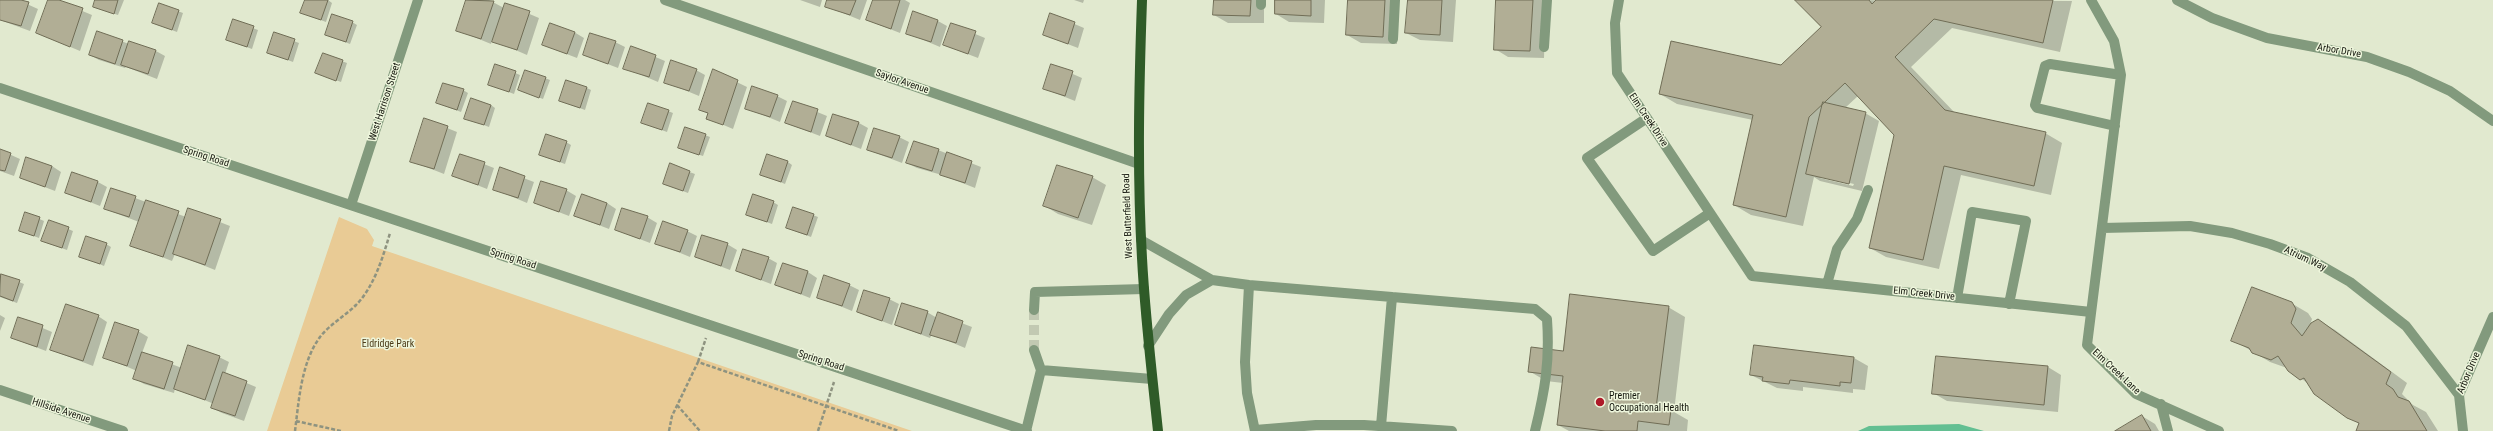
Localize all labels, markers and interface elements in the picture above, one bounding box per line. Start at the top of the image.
street label: Arbor Drive [2316,41,2362,61]
street label: West Harrison Street [367,61,403,143]
street label: Saylor Avenue [874,67,930,97]
street label: Elm Creek Drive [1626,91,1670,149]
street label: Spring Road [182,144,230,170]
street label: West Butterfield Road [1121,173,1135,259]
street label: Atrium Way [2282,244,2328,274]
street label: Spring Road [489,246,537,272]
street label: Elm Creek Drive [1893,285,1955,303]
park label: Eldridge Park [362,338,414,350]
street label: Elm Creek Lane [2090,347,2142,397]
street label: Spring Road [797,348,845,374]
street label: Arbor Drive [2455,350,2483,396]
place label: Premier Occupational Health [1609,390,1689,414]
street label: Hillside Avenue [30,396,92,426]
marker: Premier Occupational Health [1594,396,1606,408]

